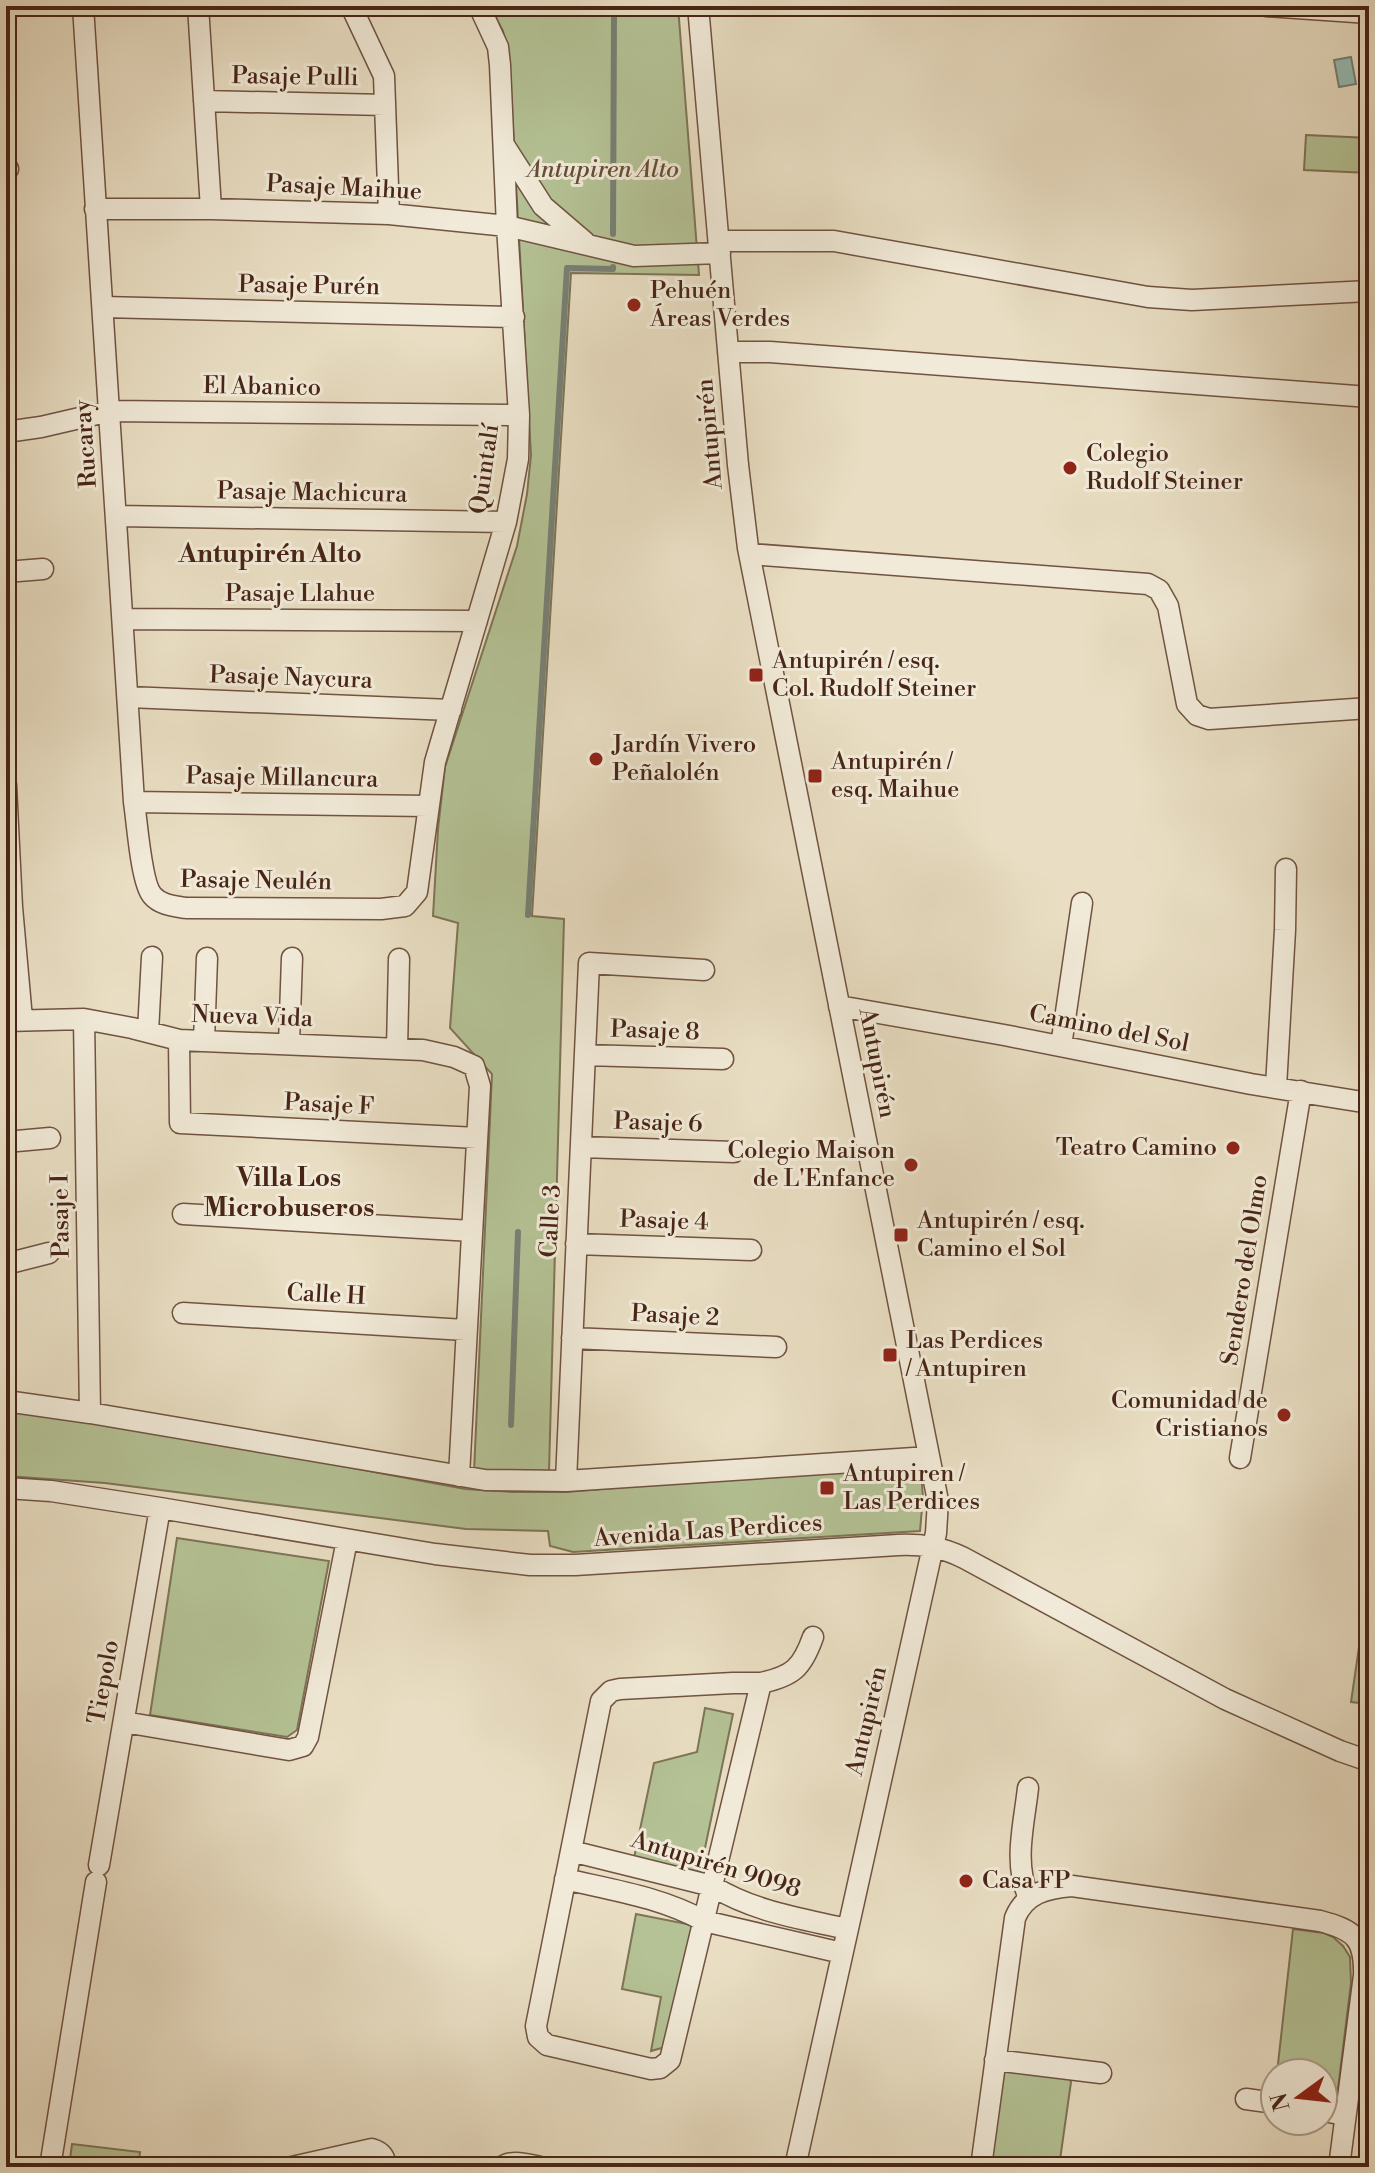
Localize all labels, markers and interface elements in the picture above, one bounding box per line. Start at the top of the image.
street label: Pasaje Pulli [231,61,359,93]
park label: Antupiren Alto [524,155,679,185]
street label: Pasaje Maihue [265,169,423,207]
street label: Pasaje Purén [238,270,380,302]
place label: Pehuén Áreas Verdes [649,276,790,334]
marker: Pehuén Áreas Verdes [625,296,643,314]
street label: El Abanico [203,371,321,403]
street label: Antupirén [690,377,730,492]
street label: Rucaray [68,399,104,489]
street label: Quintalí [464,421,506,516]
place label: Colegio Rudolf Steiner [1086,439,1243,497]
marker: Colegio Rudolf Steiner [1061,459,1079,477]
street label: Pasaje Machicura [217,476,408,510]
district label: Antupirén Alto [177,538,362,570]
street label: Pasaje Llahue [225,579,375,609]
place label: Antupirén / esq. Col. Rudolf Steiner [771,646,976,704]
street label: Pasaje Naycura [209,660,374,696]
marker: Antupirén / esq. Col. Rudolf Steiner [747,666,765,684]
place label: Jardín Vivero Peñalolén [611,730,756,788]
place label: Antupirén / esq. Maihue [830,747,959,805]
marker: Jardín Vivero Peñalolén [587,750,605,768]
street label: Pasaje Millancura [185,761,379,795]
marker: Antupirén / esq. Maihue [806,767,824,785]
street label: Pasaje Neulén [180,865,332,897]
street label: Camino del Sol [1026,999,1192,1059]
street label: Nueva Vida [191,1000,314,1034]
street label: Antupirén [851,1005,902,1121]
street label: Pasaje 8 [610,1014,700,1048]
street label: Pasaje F [283,1088,375,1122]
street label: Pasaje 6 [613,1106,703,1140]
place label: Teatro Camino [1056,1133,1217,1163]
place label: Colegio Maison de L'Enfance [727,1136,895,1194]
marker: Teatro Camino [1224,1139,1242,1157]
marker: Colegio Maison de L'Enfance [902,1156,920,1174]
district label: Villa Los Microbuseros [203,1162,375,1224]
street label: Sendero del Olmo [1215,1173,1275,1367]
street label: Pasaje I [45,1174,77,1258]
street label: Calle 3 [534,1184,568,1258]
street label: Pasaje 4 [619,1204,709,1238]
place label: Antupirén / esq. Camino el Sol [916,1206,1085,1264]
marker: Antupirén / esq. Camino el Sol [892,1226,910,1244]
street label: Calle H [286,1278,366,1312]
street label: Pasaje 2 [630,1299,720,1333]
place label: Las Perdices / Antupiren [905,1326,1043,1384]
marker: Las Perdices / Antupiren [881,1346,899,1364]
place label: Comunidad de Cristianos [1111,1386,1268,1444]
marker: Comunidad de Cristianos [1275,1406,1293,1424]
place label: Antupiren / Las Perdices [842,1459,980,1517]
marker: Antupiren / Las Perdices [818,1479,836,1497]
street label: Avenida Las Perdices [592,1508,823,1554]
street label: Tiepolo [82,1638,126,1726]
street label: Antupirén [840,1663,894,1780]
street label: Antupirén 9098 [627,1825,805,1905]
place label: Casa FP [982,1866,1070,1896]
marker: Casa FP [957,1872,975,1890]
north arrow [1259,2057,1339,2137]
text: N [1266,2089,1296,2114]

